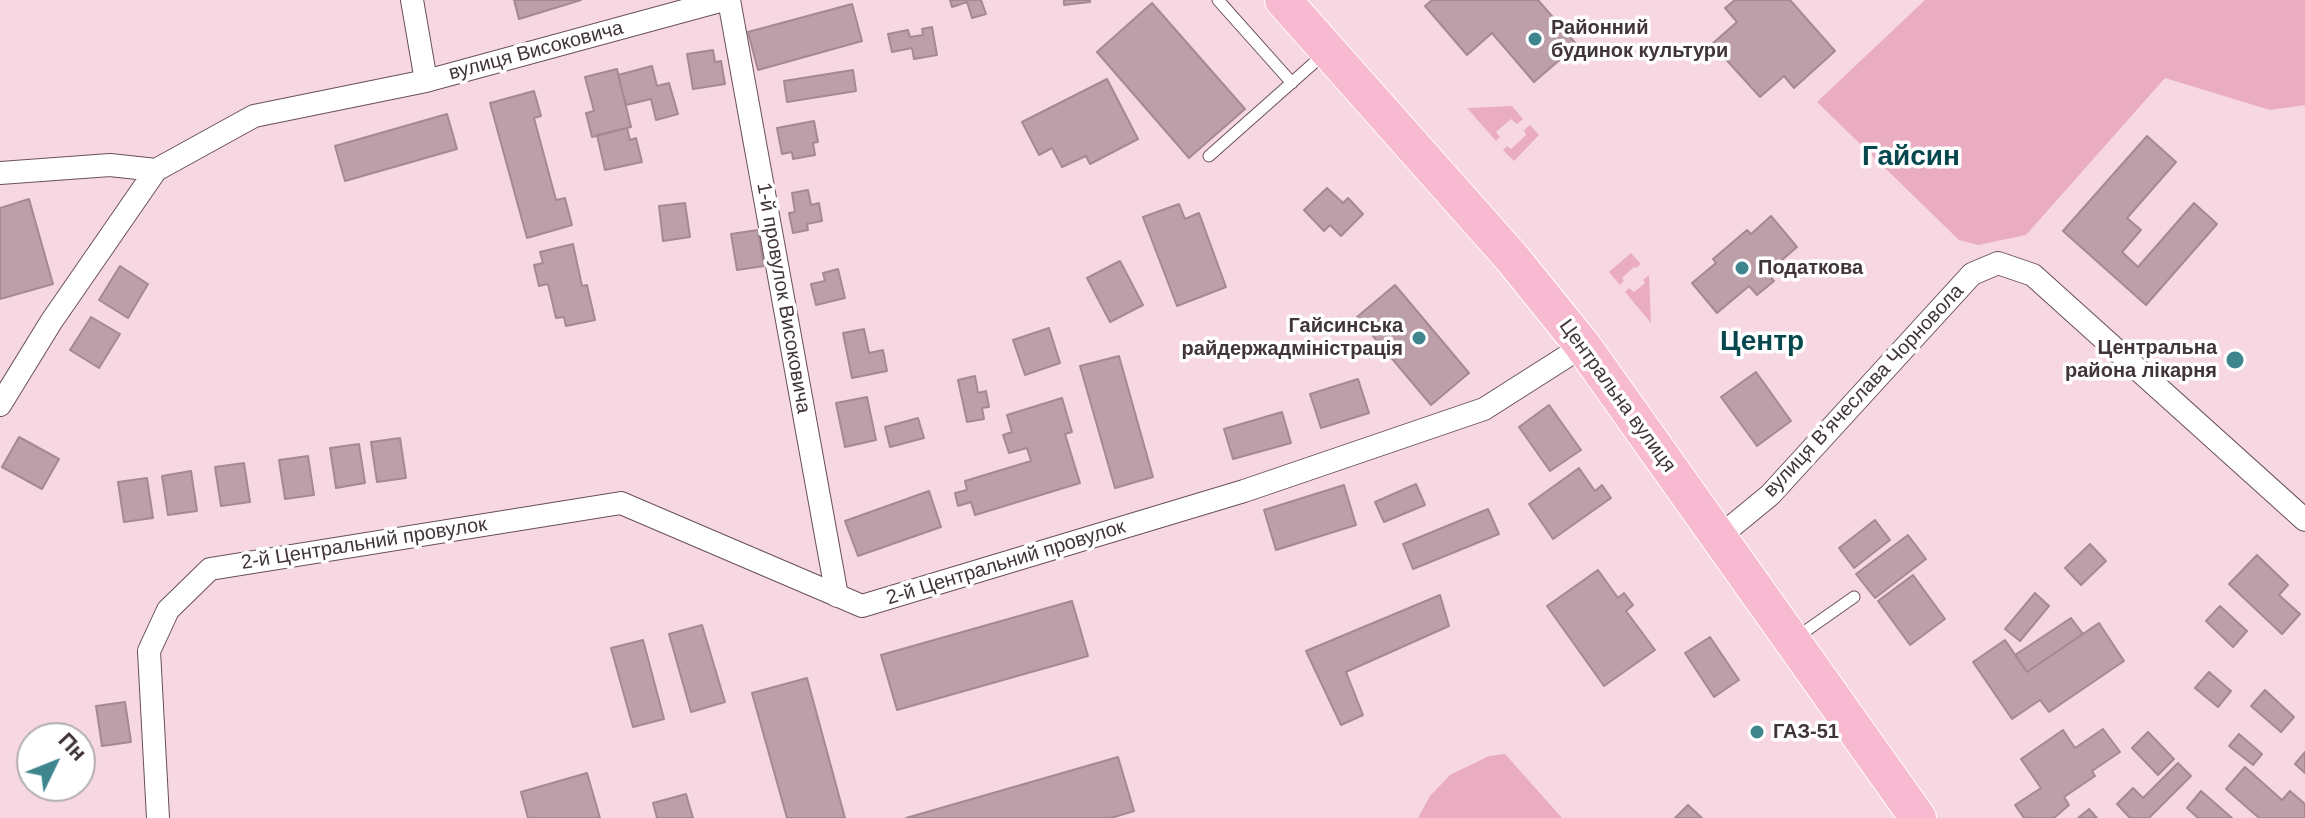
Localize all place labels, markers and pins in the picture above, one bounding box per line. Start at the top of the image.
place label: Районний будинок культури [1551,16,1728,63]
marker: Районний будинок культури [1526,30,1544,48]
place label: Податкова [1758,256,1863,280]
marker: Податкова [1733,259,1751,277]
place label: Гайсинська райдержадміністрація [1182,314,1403,361]
marker: Гайсинська райдержадміністрація [1410,329,1428,347]
place label: Центральна района лікарня [2065,336,2217,383]
marker: Центральна района лікарня [2224,349,2246,371]
place label: ГАЗ-51 [1773,720,1839,744]
marker: ГАЗ-51 [1748,723,1766,741]

